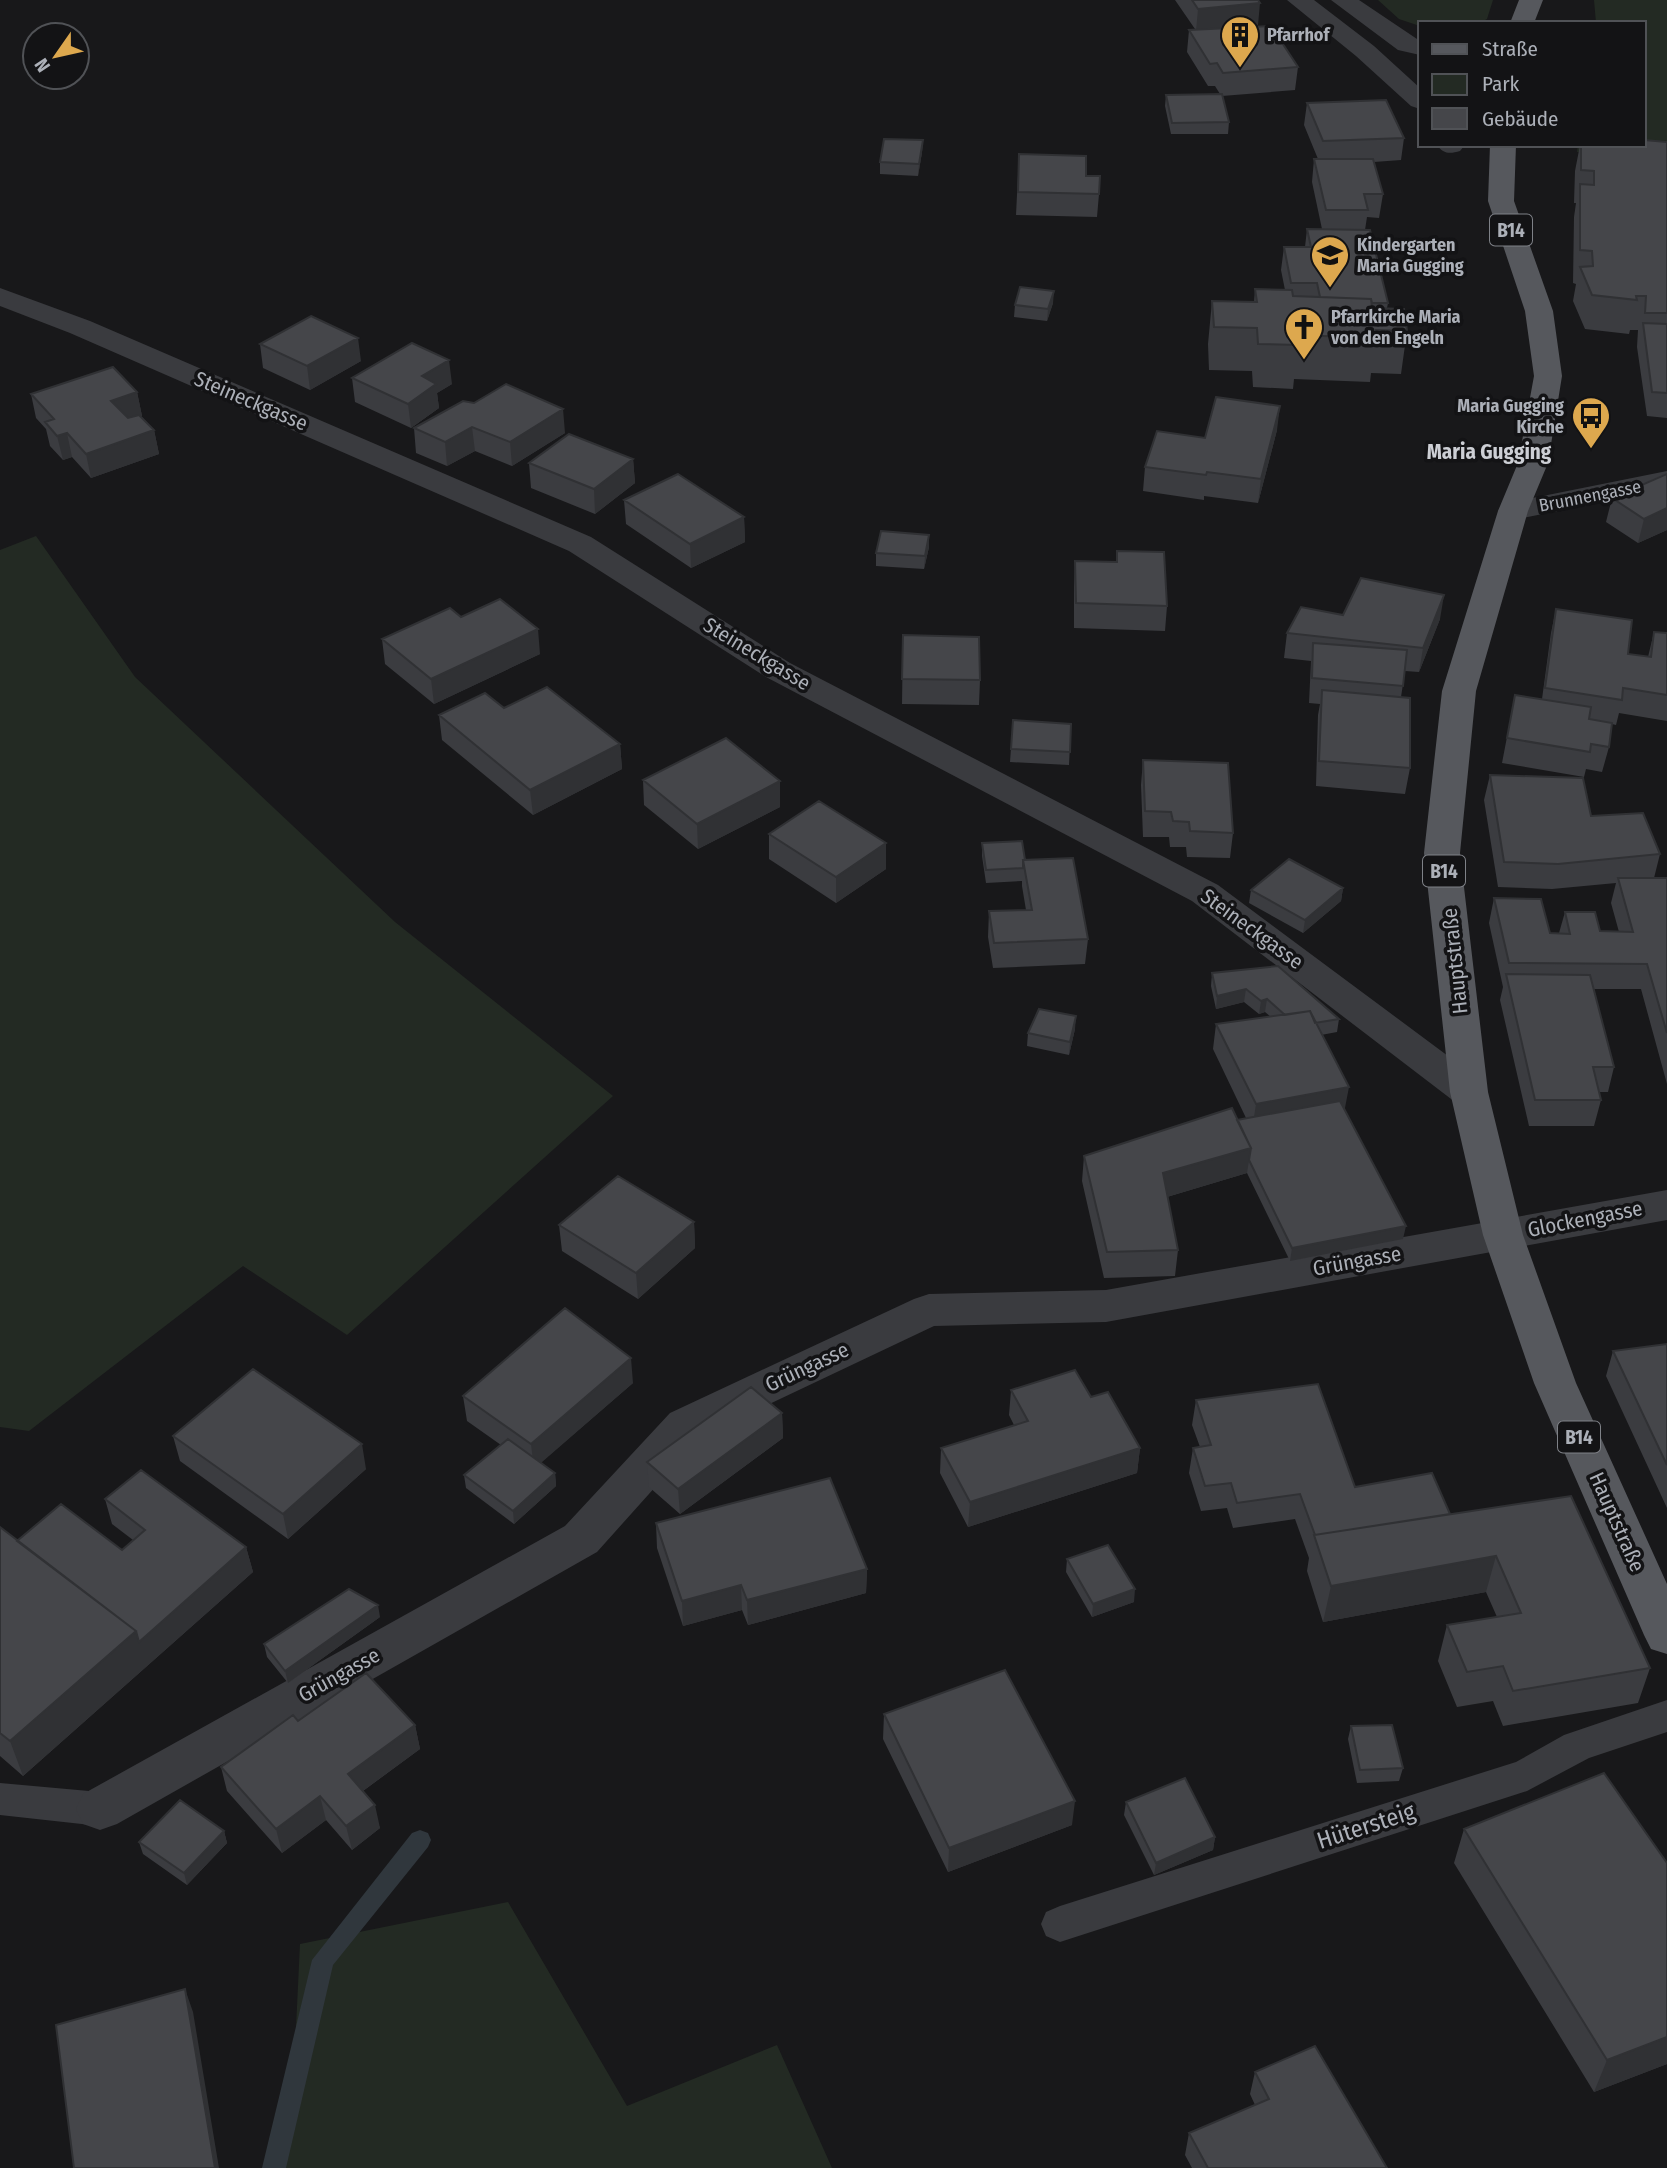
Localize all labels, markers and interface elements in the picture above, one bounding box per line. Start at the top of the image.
building icon: Pfarrhof [1219,14,1261,69]
north arrow [21,21,91,91]
legend [1418,21,1646,147]
place label: Pfarrhof [1267,24,1331,46]
text: Straße [1482,36,1538,62]
text: N [30,54,55,76]
text: Park [1482,71,1520,97]
text: Gebäude [1482,106,1558,132]
road number: B14 [1490,214,1532,246]
school or university icon: Kindergarten Maria Gugging [1309,234,1351,289]
place label: Kindergarten Maria Gugging [1357,234,1464,277]
church icon: Pfarrkirche Maria von den Engeln [1283,306,1325,361]
place label: Pfarrkirche Maria von den Engeln [1330,306,1461,349]
street label: Steineckgasse [190,366,312,436]
place label: Maria Gugging Kirche [1457,395,1564,438]
bus stop icon: Maria Gugging Kirche [1570,395,1612,450]
district label: Maria Gugging [1427,439,1552,465]
street label: Brunnengasse [1537,475,1643,517]
street label: Steineckgasse [699,612,815,696]
road number: B14 [1423,856,1465,886]
street label: Steineckgasse [1196,883,1308,975]
street label: Hauptstraße [1437,907,1473,1015]
street label: Glockengasse [1525,1195,1645,1243]
street label: Grüngasse [1311,1240,1403,1282]
street label: Grüngasse [761,1336,853,1398]
road number: B14 [1558,1422,1600,1452]
street label: Hauptstraße [1583,1468,1651,1576]
street label: Grüngasse [294,1642,384,1708]
street label: Hütersteig [1313,1797,1419,1855]

